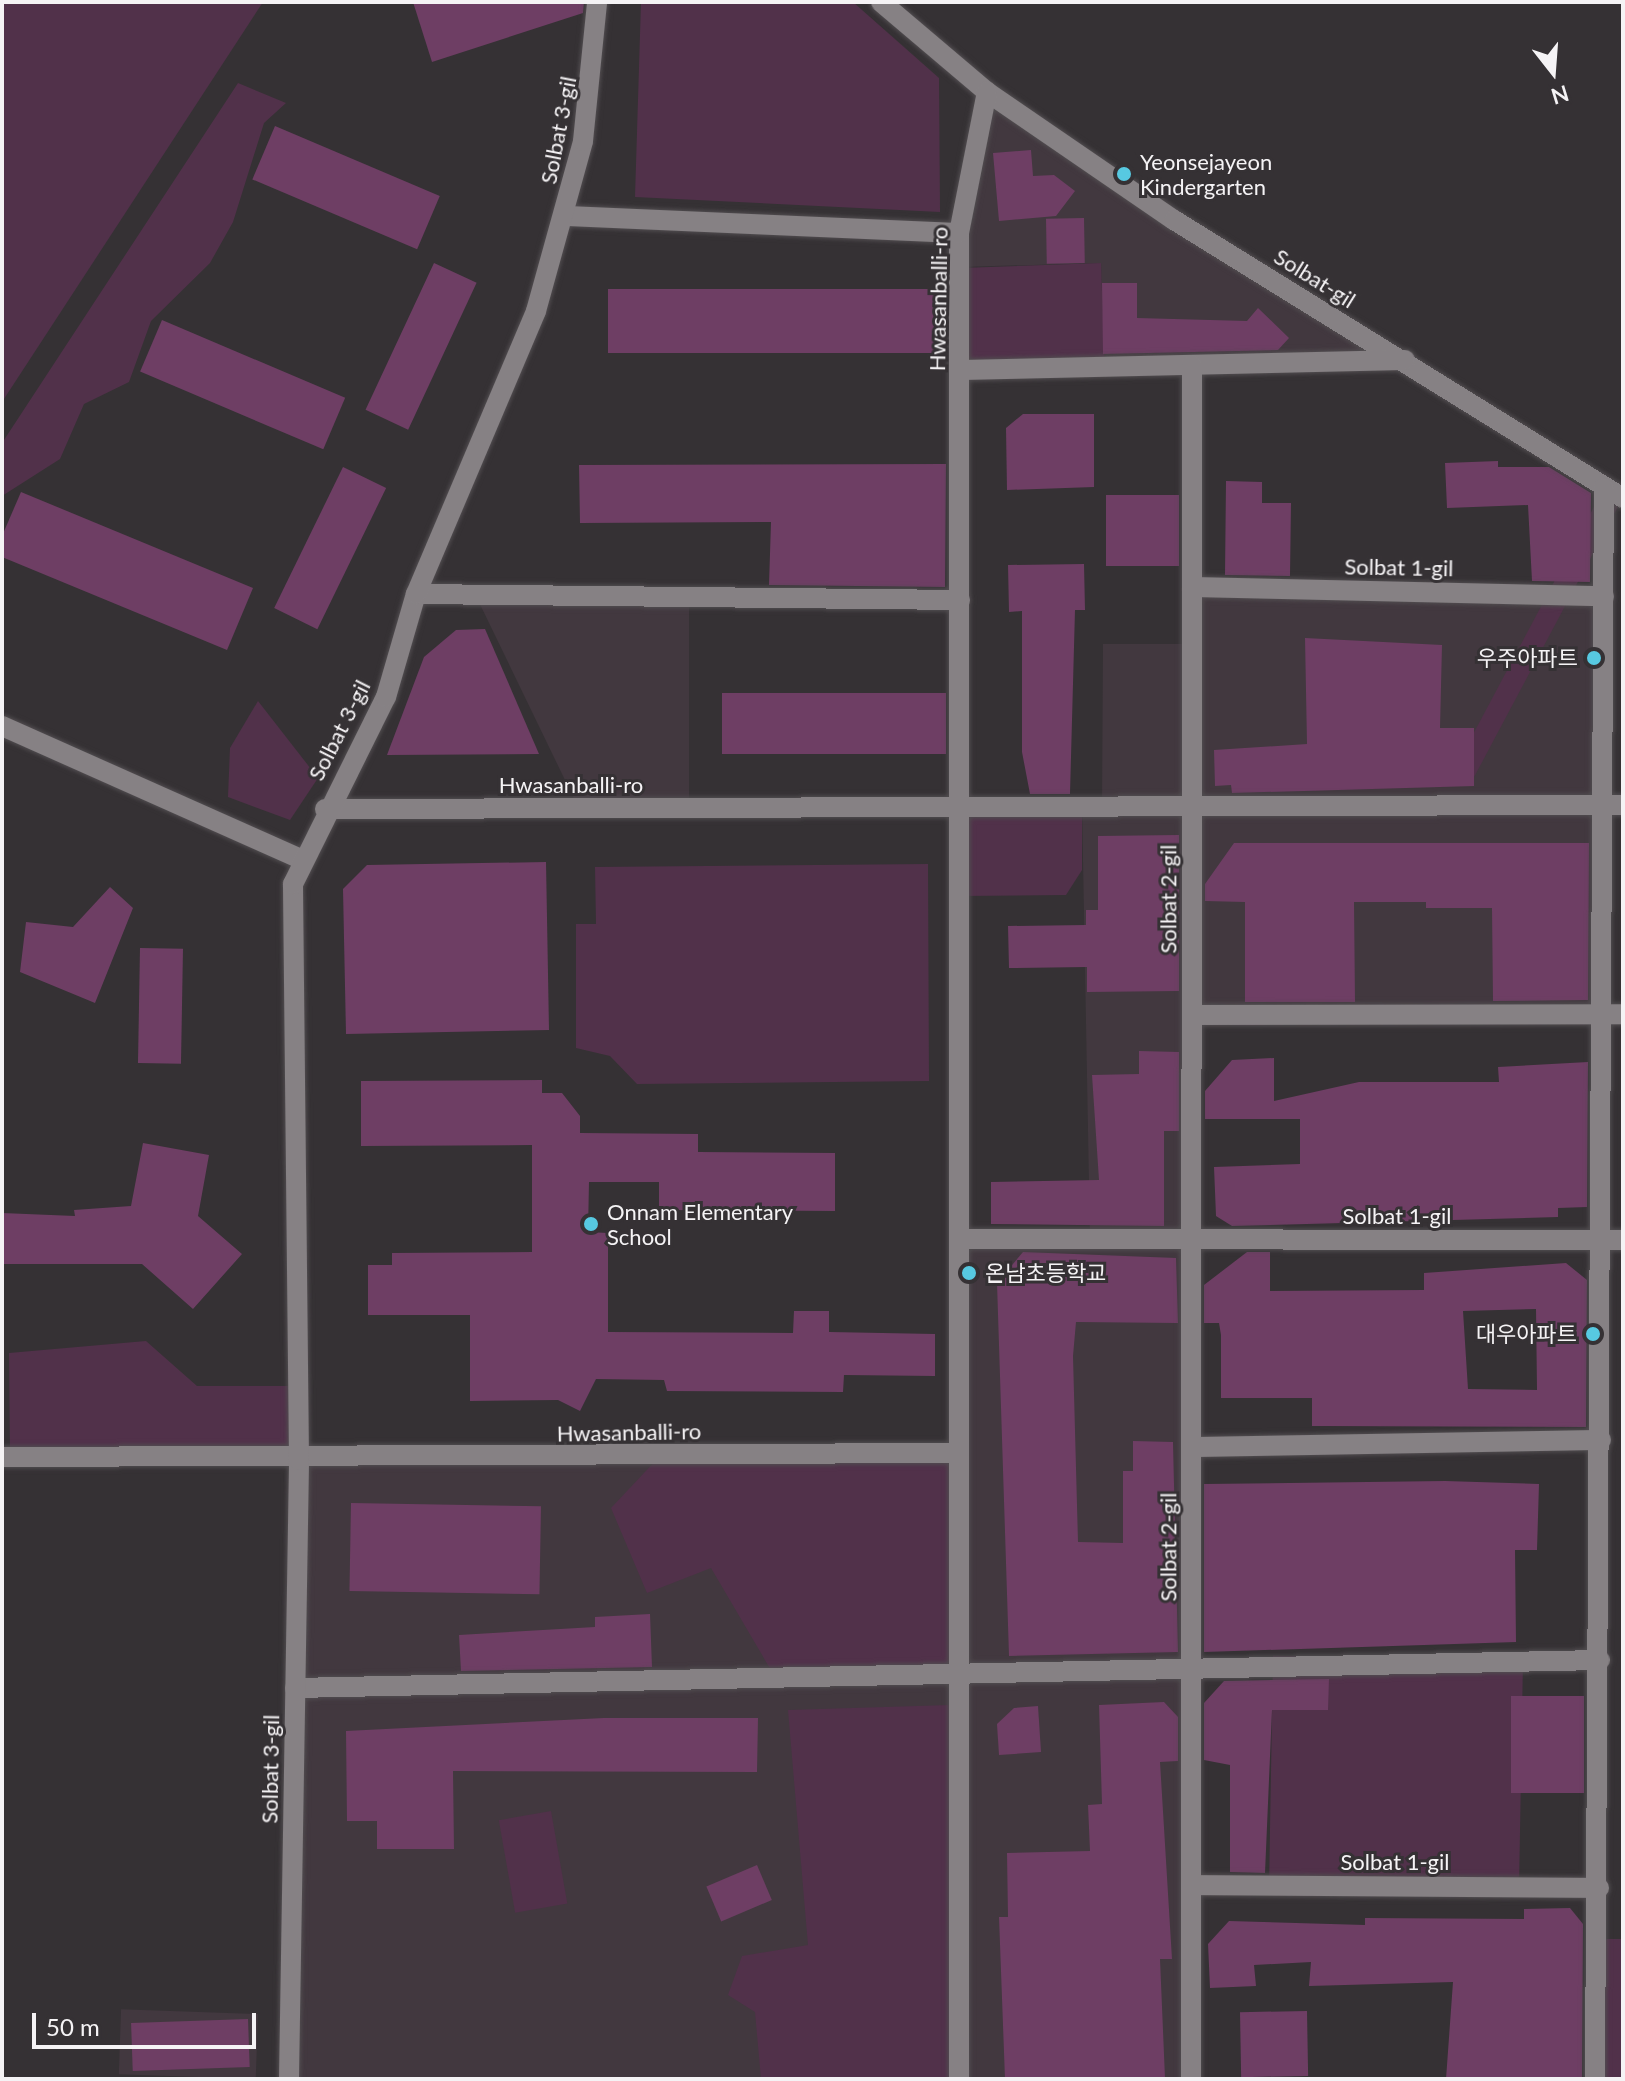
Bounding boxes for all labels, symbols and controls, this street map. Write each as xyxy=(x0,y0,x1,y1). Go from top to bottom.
north arrow xyxy=(1513,32,1593,112)
street label: Solbat 3-gil xyxy=(535,74,581,186)
text: N xyxy=(1548,80,1572,111)
place label: Yeonsejayeon Kindergarten xyxy=(1140,148,1272,200)
marker: Yeonsejayeon Kindergarten xyxy=(1115,165,1133,183)
street label: Hwasanballi-ro xyxy=(924,227,952,371)
street label: Solbat-gil xyxy=(1270,243,1360,313)
street label: Solbat 1-gil xyxy=(1344,553,1454,581)
place label: 우주아파트 xyxy=(1477,645,1578,671)
marker: 우주아파트 xyxy=(1585,649,1603,667)
street label: Solbat 3-gil xyxy=(302,675,376,785)
street label: Hwasanballi-ro xyxy=(499,772,643,798)
street label: Solbat 2-gil xyxy=(1155,844,1181,954)
place label: Onnam Elementary School xyxy=(607,1198,793,1250)
street label: Solbat 1-gil xyxy=(1342,1203,1452,1229)
marker: Onnam Elementary School xyxy=(582,1215,600,1233)
place label: 온남초등학교 xyxy=(985,1260,1106,1286)
marker: 온남초등학교 xyxy=(960,1264,978,1282)
place label: 대우아파트 xyxy=(1476,1321,1577,1347)
marker: 대우아파트 xyxy=(1584,1325,1602,1343)
street label: Hwasanballi-ro xyxy=(557,1418,701,1446)
street label: Solbat 2-gil xyxy=(1155,1492,1181,1602)
street label: Solbat 3-gil xyxy=(256,1714,284,1824)
street label: Solbat 1-gil xyxy=(1340,1849,1450,1875)
scale bar xyxy=(36,1997,260,2047)
text: 50 m xyxy=(46,2012,100,2041)

